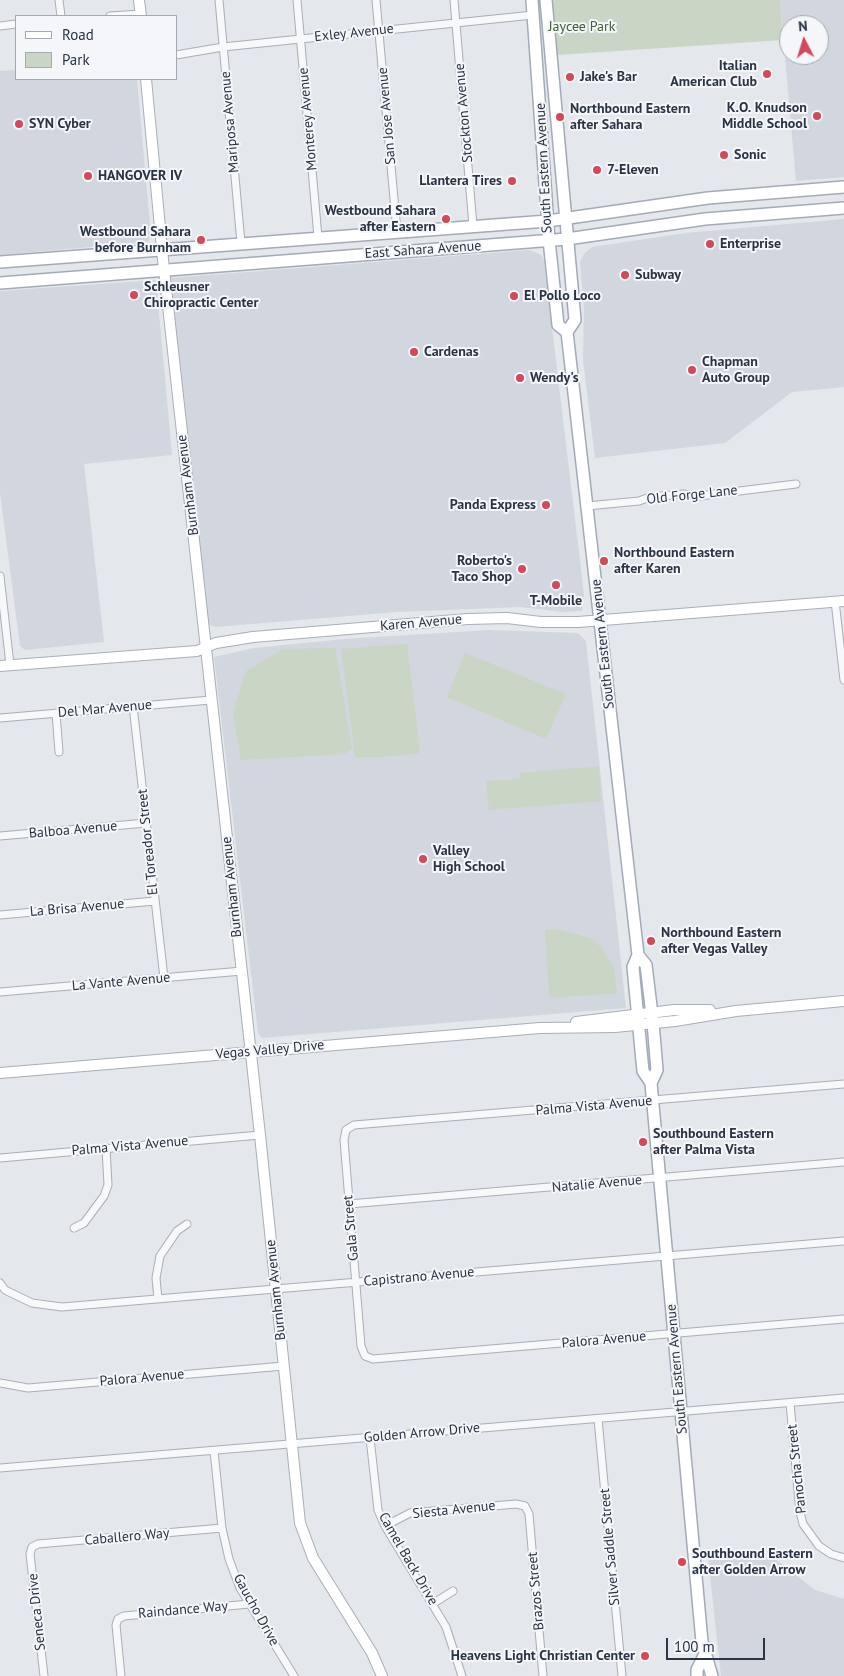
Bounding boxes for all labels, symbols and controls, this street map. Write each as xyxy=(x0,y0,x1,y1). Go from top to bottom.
legend xyxy=(15,15,178,80)
north arrow xyxy=(779,15,829,65)
text: N xyxy=(797,17,808,35)
park label: Jaycee Park xyxy=(549,19,615,35)
street label: Exley Avenue xyxy=(314,20,394,46)
text: Road xyxy=(62,25,94,44)
text: Park xyxy=(62,50,90,69)
place label: Italian American Club xyxy=(670,58,757,90)
street label: Stockton Avenue xyxy=(451,63,477,163)
street label: Monterey Avenue xyxy=(295,67,321,171)
street label: San Jose Avenue xyxy=(374,67,400,165)
marker: Italian American Club xyxy=(761,68,773,80)
place label: Jake's Bar xyxy=(580,69,637,85)
street label: Mariposa Avenue xyxy=(217,71,243,173)
marker: Jake's Bar xyxy=(564,71,576,83)
place label: K.O. Knudson Middle School xyxy=(722,100,807,132)
place label: Northbound Eastern after Sahara xyxy=(570,101,690,134)
street label: South Eastern Avenue xyxy=(532,102,556,234)
marker: K.O. Knudson Middle School xyxy=(811,110,823,122)
marker: Northbound Eastern after Sahara xyxy=(554,111,566,123)
place label: SYN Cyber xyxy=(29,116,91,132)
marker: SYN Cyber xyxy=(13,118,25,130)
place label: Sonic xyxy=(734,147,766,163)
marker: Sonic xyxy=(718,149,730,161)
place label: 7-Eleven xyxy=(607,162,659,178)
marker: 7-Eleven xyxy=(591,164,603,176)
place label: HANGOVER IV xyxy=(98,168,182,184)
marker: HANGOVER IV xyxy=(82,170,94,182)
place label: Llantera Tires xyxy=(419,173,502,189)
marker: Llantera Tires xyxy=(506,175,518,187)
place label: Westbound Sahara after Eastern xyxy=(325,203,436,236)
marker: Westbound Sahara after Eastern xyxy=(440,213,452,225)
place label: Westbound Sahara before Burnham xyxy=(80,224,191,256)
marker: Westbound Sahara before Burnham xyxy=(195,234,207,246)
place label: Enterprise xyxy=(720,236,781,252)
street label: East Sahara Avenue xyxy=(364,238,482,262)
marker: Enterprise xyxy=(704,238,716,250)
place label: Subway xyxy=(635,267,681,283)
marker: Subway xyxy=(619,269,631,281)
place label: Schleusner Chiropractic Center xyxy=(144,279,258,312)
place label: El Pollo Loco xyxy=(524,288,601,304)
marker: Schleusner Chiropractic Center xyxy=(128,289,140,301)
marker: El Pollo Loco xyxy=(508,290,520,302)
place label: Cardenas xyxy=(424,344,479,360)
marker: Cardenas xyxy=(408,346,420,358)
place label: Chapman Auto Group xyxy=(702,354,770,387)
marker: Chapman Auto Group xyxy=(686,364,698,376)
place label: Wendy's xyxy=(530,370,579,386)
marker: Wendy's xyxy=(514,372,526,384)
street label: Burnham Avenue xyxy=(173,434,203,536)
street label: Old Forge Lane xyxy=(646,482,738,508)
place label: Panda Express xyxy=(450,497,536,513)
marker: Panda Express xyxy=(540,499,552,511)
place label: Northbound Eastern after Karen xyxy=(614,545,734,578)
place label: Roberto's Taco Shop xyxy=(452,553,512,586)
marker: Northbound Eastern after Karen xyxy=(598,555,610,567)
marker: Roberto's Taco Shop xyxy=(516,563,528,575)
street label: South Eastern Avenue xyxy=(588,578,618,710)
marker: T-Mobile xyxy=(550,579,562,591)
place label: T-Mobile xyxy=(530,593,582,609)
street label: Karen Avenue xyxy=(379,611,463,635)
street label: Del Mar Avenue xyxy=(57,697,153,721)
street label: El Toreador Street xyxy=(134,788,162,896)
street label: Balboa Avenue xyxy=(28,818,118,842)
street label: Burnham Avenue xyxy=(218,836,246,938)
place label: Valley High School xyxy=(433,843,505,876)
marker: Valley High School xyxy=(417,853,429,865)
street label: La Brisa Avenue xyxy=(29,896,125,920)
place label: Northbound Eastern after Vegas Valley xyxy=(661,925,781,958)
marker: Northbound Eastern after Vegas Valley xyxy=(645,935,657,947)
street label: La Vante Avenue xyxy=(71,969,171,995)
street label: Vegas Valley Drive xyxy=(215,1037,325,1063)
street label: Palma Vista Avenue xyxy=(535,1093,653,1119)
place label: Southbound Eastern after Palma Vista xyxy=(653,1126,774,1158)
street label: Palma Vista Avenue xyxy=(71,1133,189,1159)
marker: Southbound Eastern after Palma Vista xyxy=(637,1136,649,1148)
street label: Natalie Avenue xyxy=(551,1172,643,1196)
street label: Gala Street xyxy=(340,1194,362,1262)
street label: Burnham Avenue xyxy=(262,1239,290,1341)
street label: Capistrano Avenue xyxy=(363,1264,475,1290)
street label: South Eastern Avenue xyxy=(663,1303,691,1435)
street label: Palora Avenue xyxy=(561,1328,647,1352)
street label: Palora Avenue xyxy=(99,1366,185,1390)
street label: Golden Arrow Drive xyxy=(363,1420,481,1446)
street label: Panocha Street xyxy=(784,1423,810,1515)
street label: Silver Saddle Street xyxy=(597,1488,623,1606)
street label: Siesta Avenue xyxy=(412,1497,496,1523)
street label: Camel Back Drive xyxy=(375,1510,441,1608)
street label: Caballero Way xyxy=(84,1525,170,1549)
place label: Southbound Eastern after Golden Arrow xyxy=(692,1546,813,1578)
street label: Brazos Street xyxy=(524,1551,548,1631)
marker: Southbound Eastern after Golden Arrow xyxy=(676,1556,688,1568)
street label: Gaucho Drive xyxy=(229,1571,283,1649)
street label: Seneca Drive xyxy=(25,1573,49,1651)
street label: Raindance Way xyxy=(137,1598,229,1622)
scale bar xyxy=(669,1628,768,1660)
text: 100 m xyxy=(674,1637,715,1656)
place label: Heavens Light Christian Center xyxy=(451,1648,635,1664)
marker: Heavens Light Christian Center xyxy=(639,1650,651,1662)

